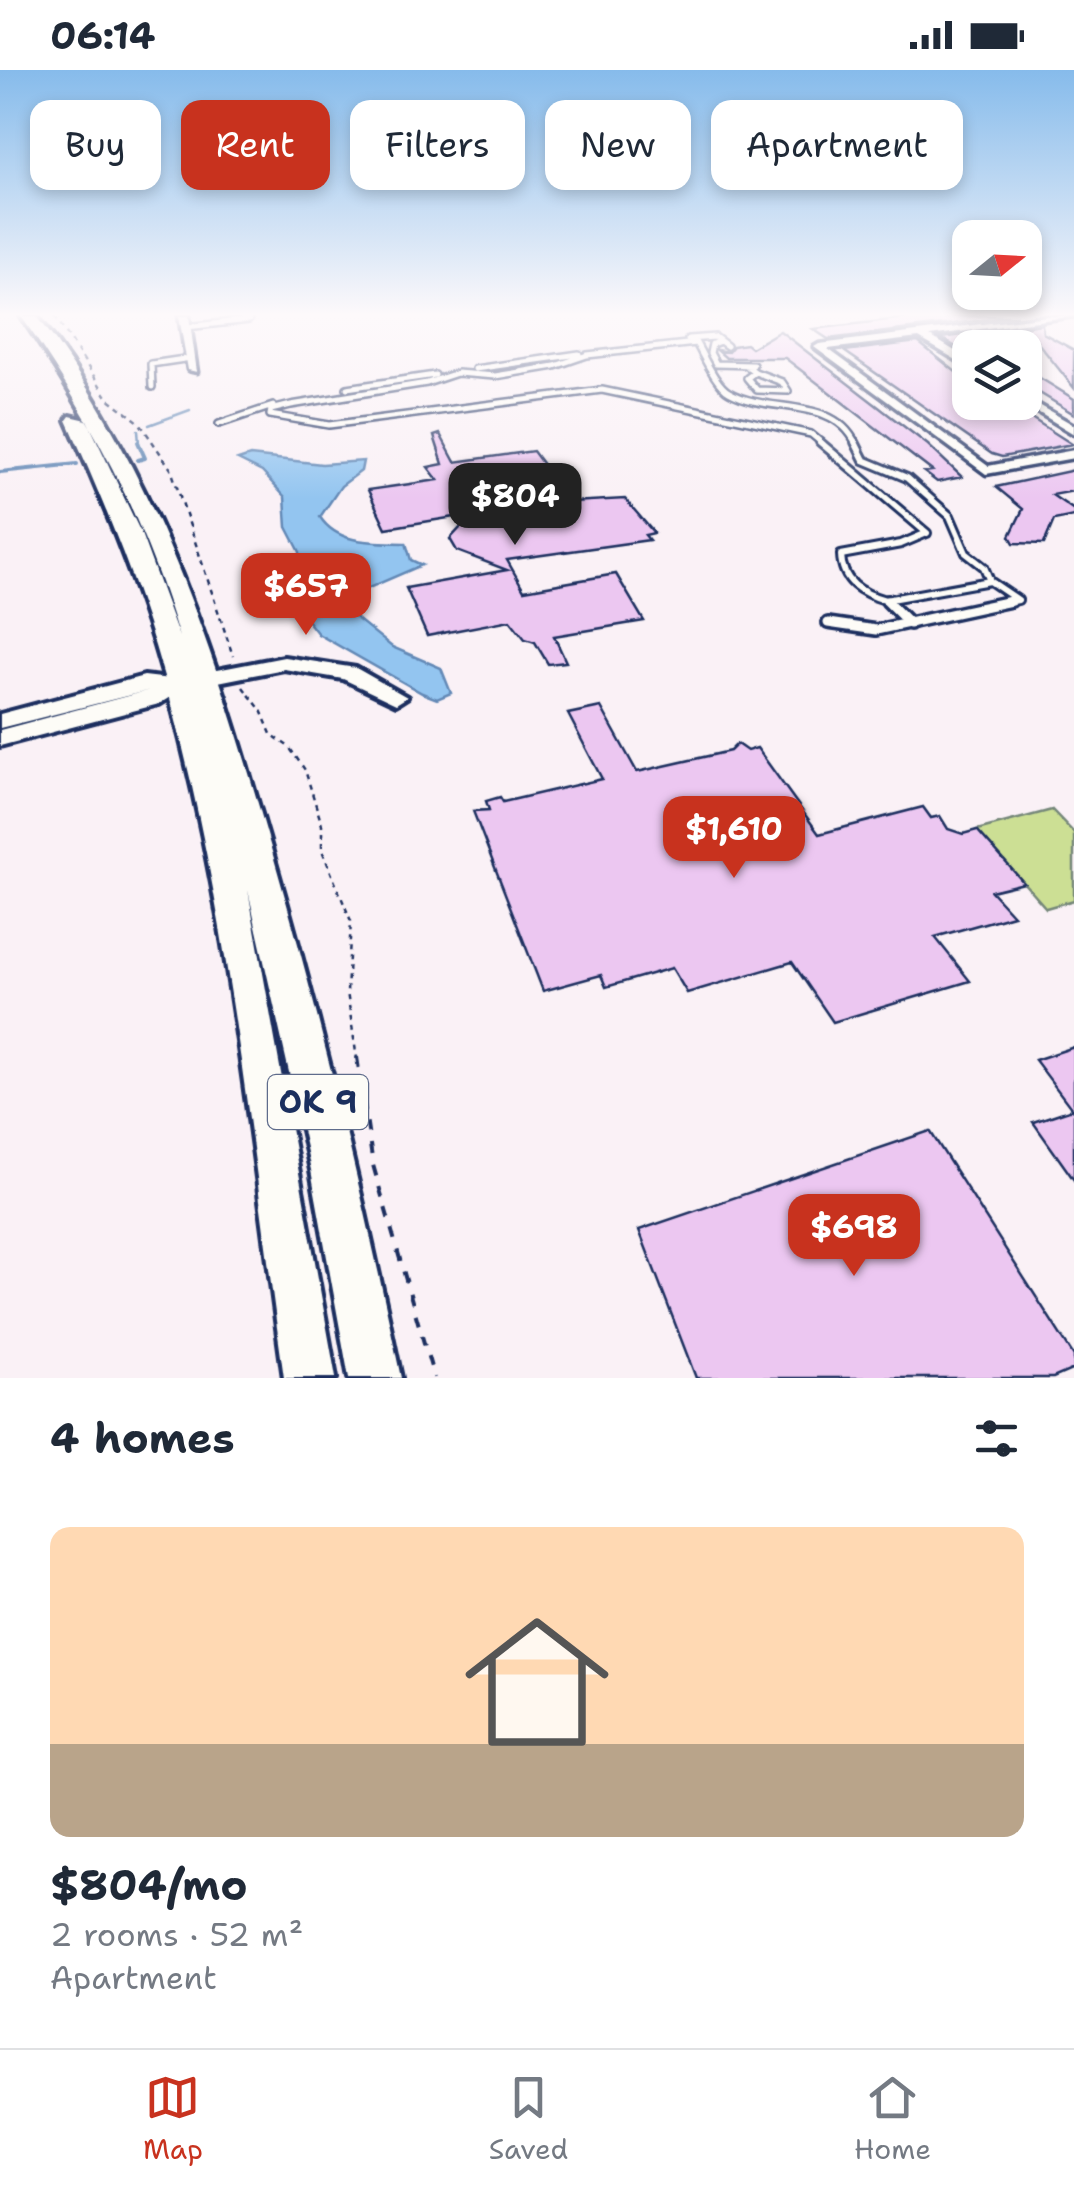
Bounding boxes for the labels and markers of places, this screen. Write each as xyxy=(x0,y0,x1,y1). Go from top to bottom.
pin: $804 xyxy=(456,463,574,548)
pin: $657 xyxy=(247,553,365,638)
pin: $1,610 xyxy=(653,796,815,881)
pin: $698 xyxy=(795,1194,913,1279)

